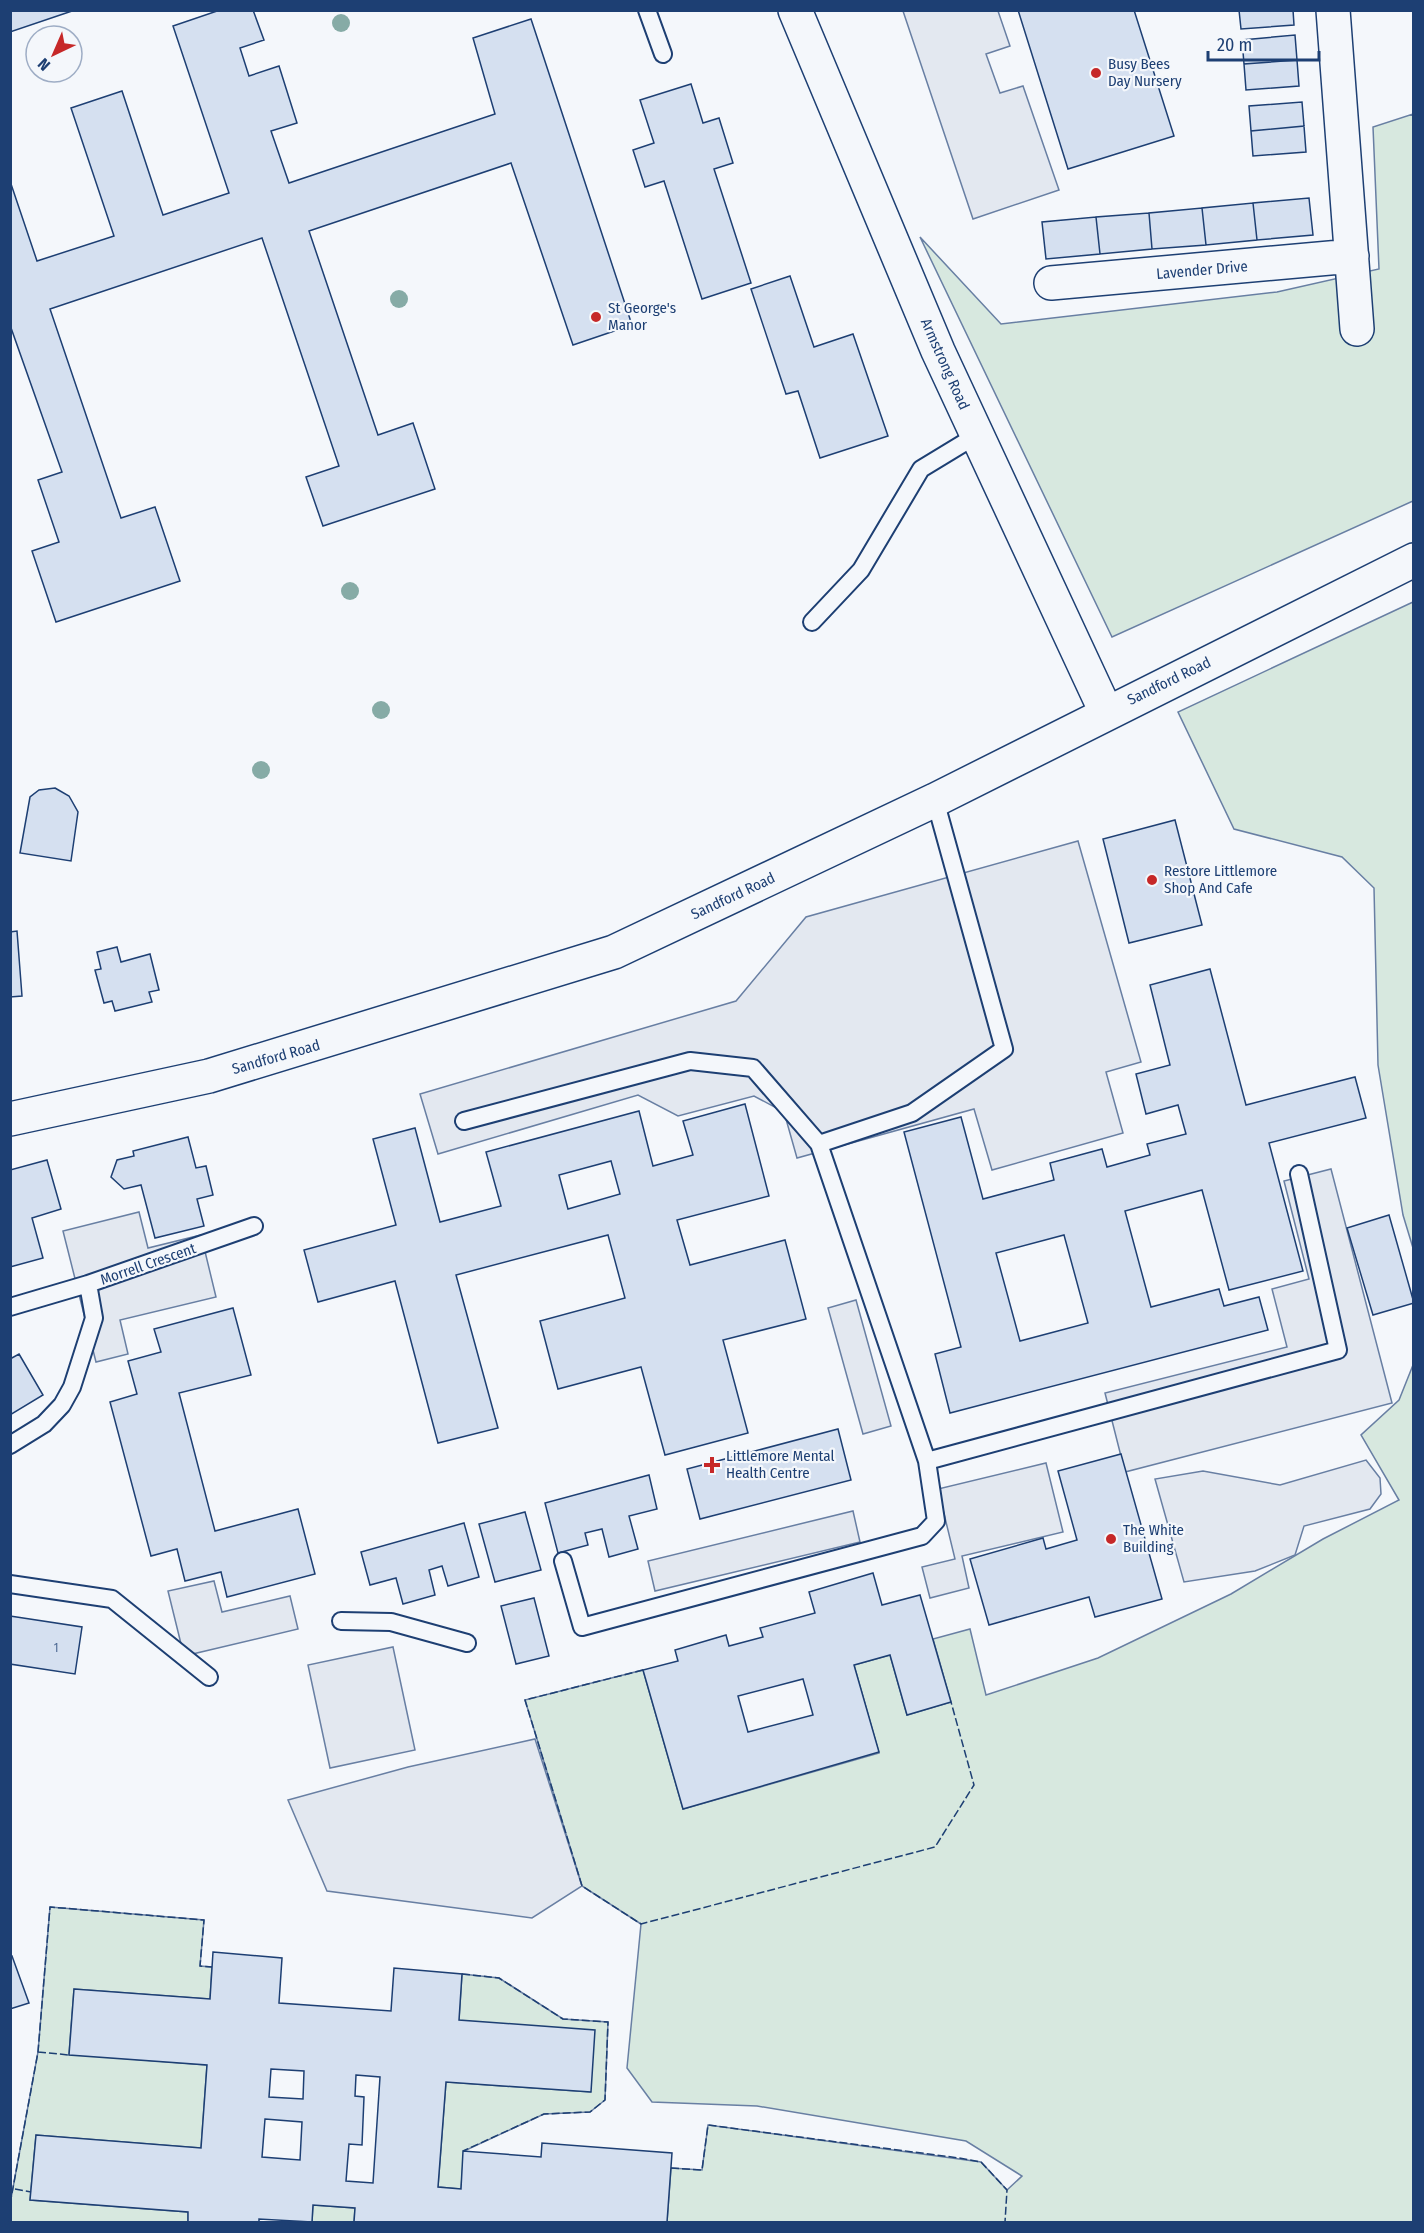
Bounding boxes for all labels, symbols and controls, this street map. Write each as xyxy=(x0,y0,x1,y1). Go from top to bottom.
north arrow xyxy=(24,24,84,84)
scale bar xyxy=(1208,24,1319,62)
text: 20 m xyxy=(1217,34,1252,56)
text: N xyxy=(34,54,54,75)
place label: Busy Bees Day Nursery xyxy=(1108,55,1182,90)
marker: Busy Bees Day Nursery xyxy=(1089,66,1103,80)
street label: Lavender Drive xyxy=(1156,257,1248,283)
place label: St George's Manor xyxy=(608,299,676,334)
marker: St George's Manor xyxy=(589,310,603,324)
street label: Armstrong Road xyxy=(917,315,973,413)
street label: Sandford Road xyxy=(1124,653,1214,709)
place label: Restore Littlemore Shop And Cafe xyxy=(1164,862,1277,897)
street label: Sandford Road xyxy=(688,869,778,923)
marker: Restore Littlemore Shop And Cafe xyxy=(1145,873,1159,887)
street label: Sandford Road xyxy=(230,1036,322,1078)
street label: Morrell Crescent xyxy=(98,1239,198,1289)
place label: Littlemore Mental Health Centre xyxy=(726,1447,835,1482)
marker: Littlemore Mental Health Centre xyxy=(703,1456,721,1474)
place label: The White Building xyxy=(1123,1521,1184,1556)
marker: The White Building xyxy=(1104,1532,1118,1546)
house number: 1 xyxy=(54,1641,58,1655)

